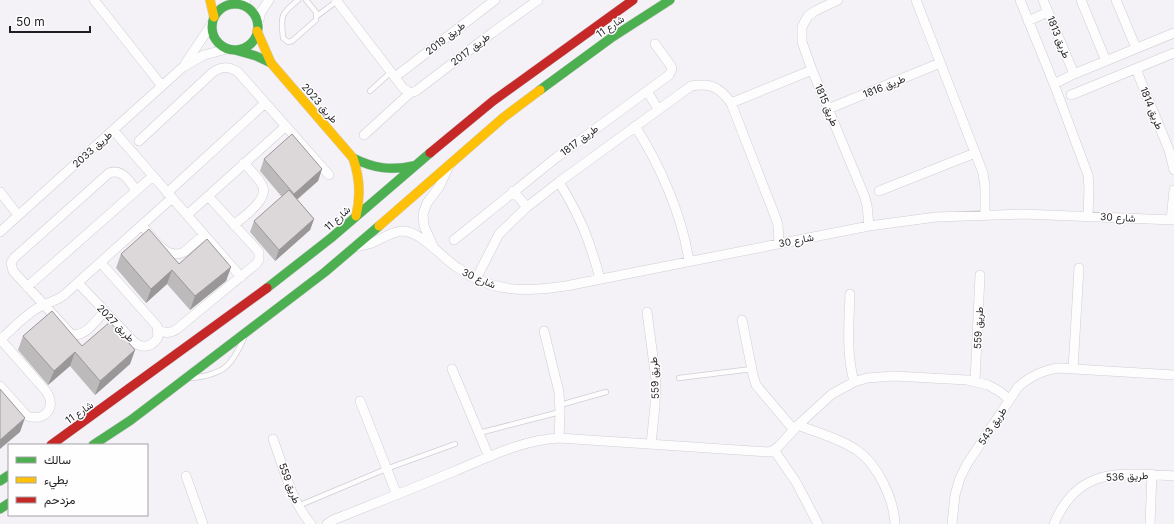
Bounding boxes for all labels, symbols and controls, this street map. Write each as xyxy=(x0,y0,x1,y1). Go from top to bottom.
scale bar xyxy=(10,8,90,34)
street label: شارع 11 xyxy=(594,12,627,40)
text: 50 m xyxy=(16,14,45,29)
street label: طريق 1813 xyxy=(1044,14,1073,61)
street label: طريق 2019 xyxy=(423,19,468,58)
street label: طريق 2017 xyxy=(448,30,493,69)
street label: طريق 1816 xyxy=(861,72,908,101)
street label: طريق 2023 xyxy=(299,81,341,126)
street label: طريق 1815 xyxy=(812,82,841,129)
street label: طريق 1814 xyxy=(1137,85,1166,132)
street label: طريق 1817 xyxy=(558,122,601,159)
street label: طريق 2033 xyxy=(70,128,115,171)
street label: شارع 11 xyxy=(321,203,353,234)
street label: شارع 30 xyxy=(1100,210,1136,225)
street label: شارع 30 xyxy=(777,231,815,250)
street label: شارع 30 xyxy=(460,266,498,291)
street label: طريق 2027 xyxy=(94,302,138,345)
street label: طريق 559 xyxy=(971,306,986,350)
street label: طريق 559 xyxy=(647,356,662,399)
street label: شارع 11 xyxy=(63,398,96,427)
street label: طريق 543 xyxy=(975,404,1010,448)
legend xyxy=(8,444,148,516)
text: سالك xyxy=(44,452,71,467)
street label: طريق 559 xyxy=(276,461,303,506)
street label: طريق 536 xyxy=(1105,469,1149,484)
text: بطيء xyxy=(44,472,68,490)
text: مزدحم xyxy=(44,492,75,508)

